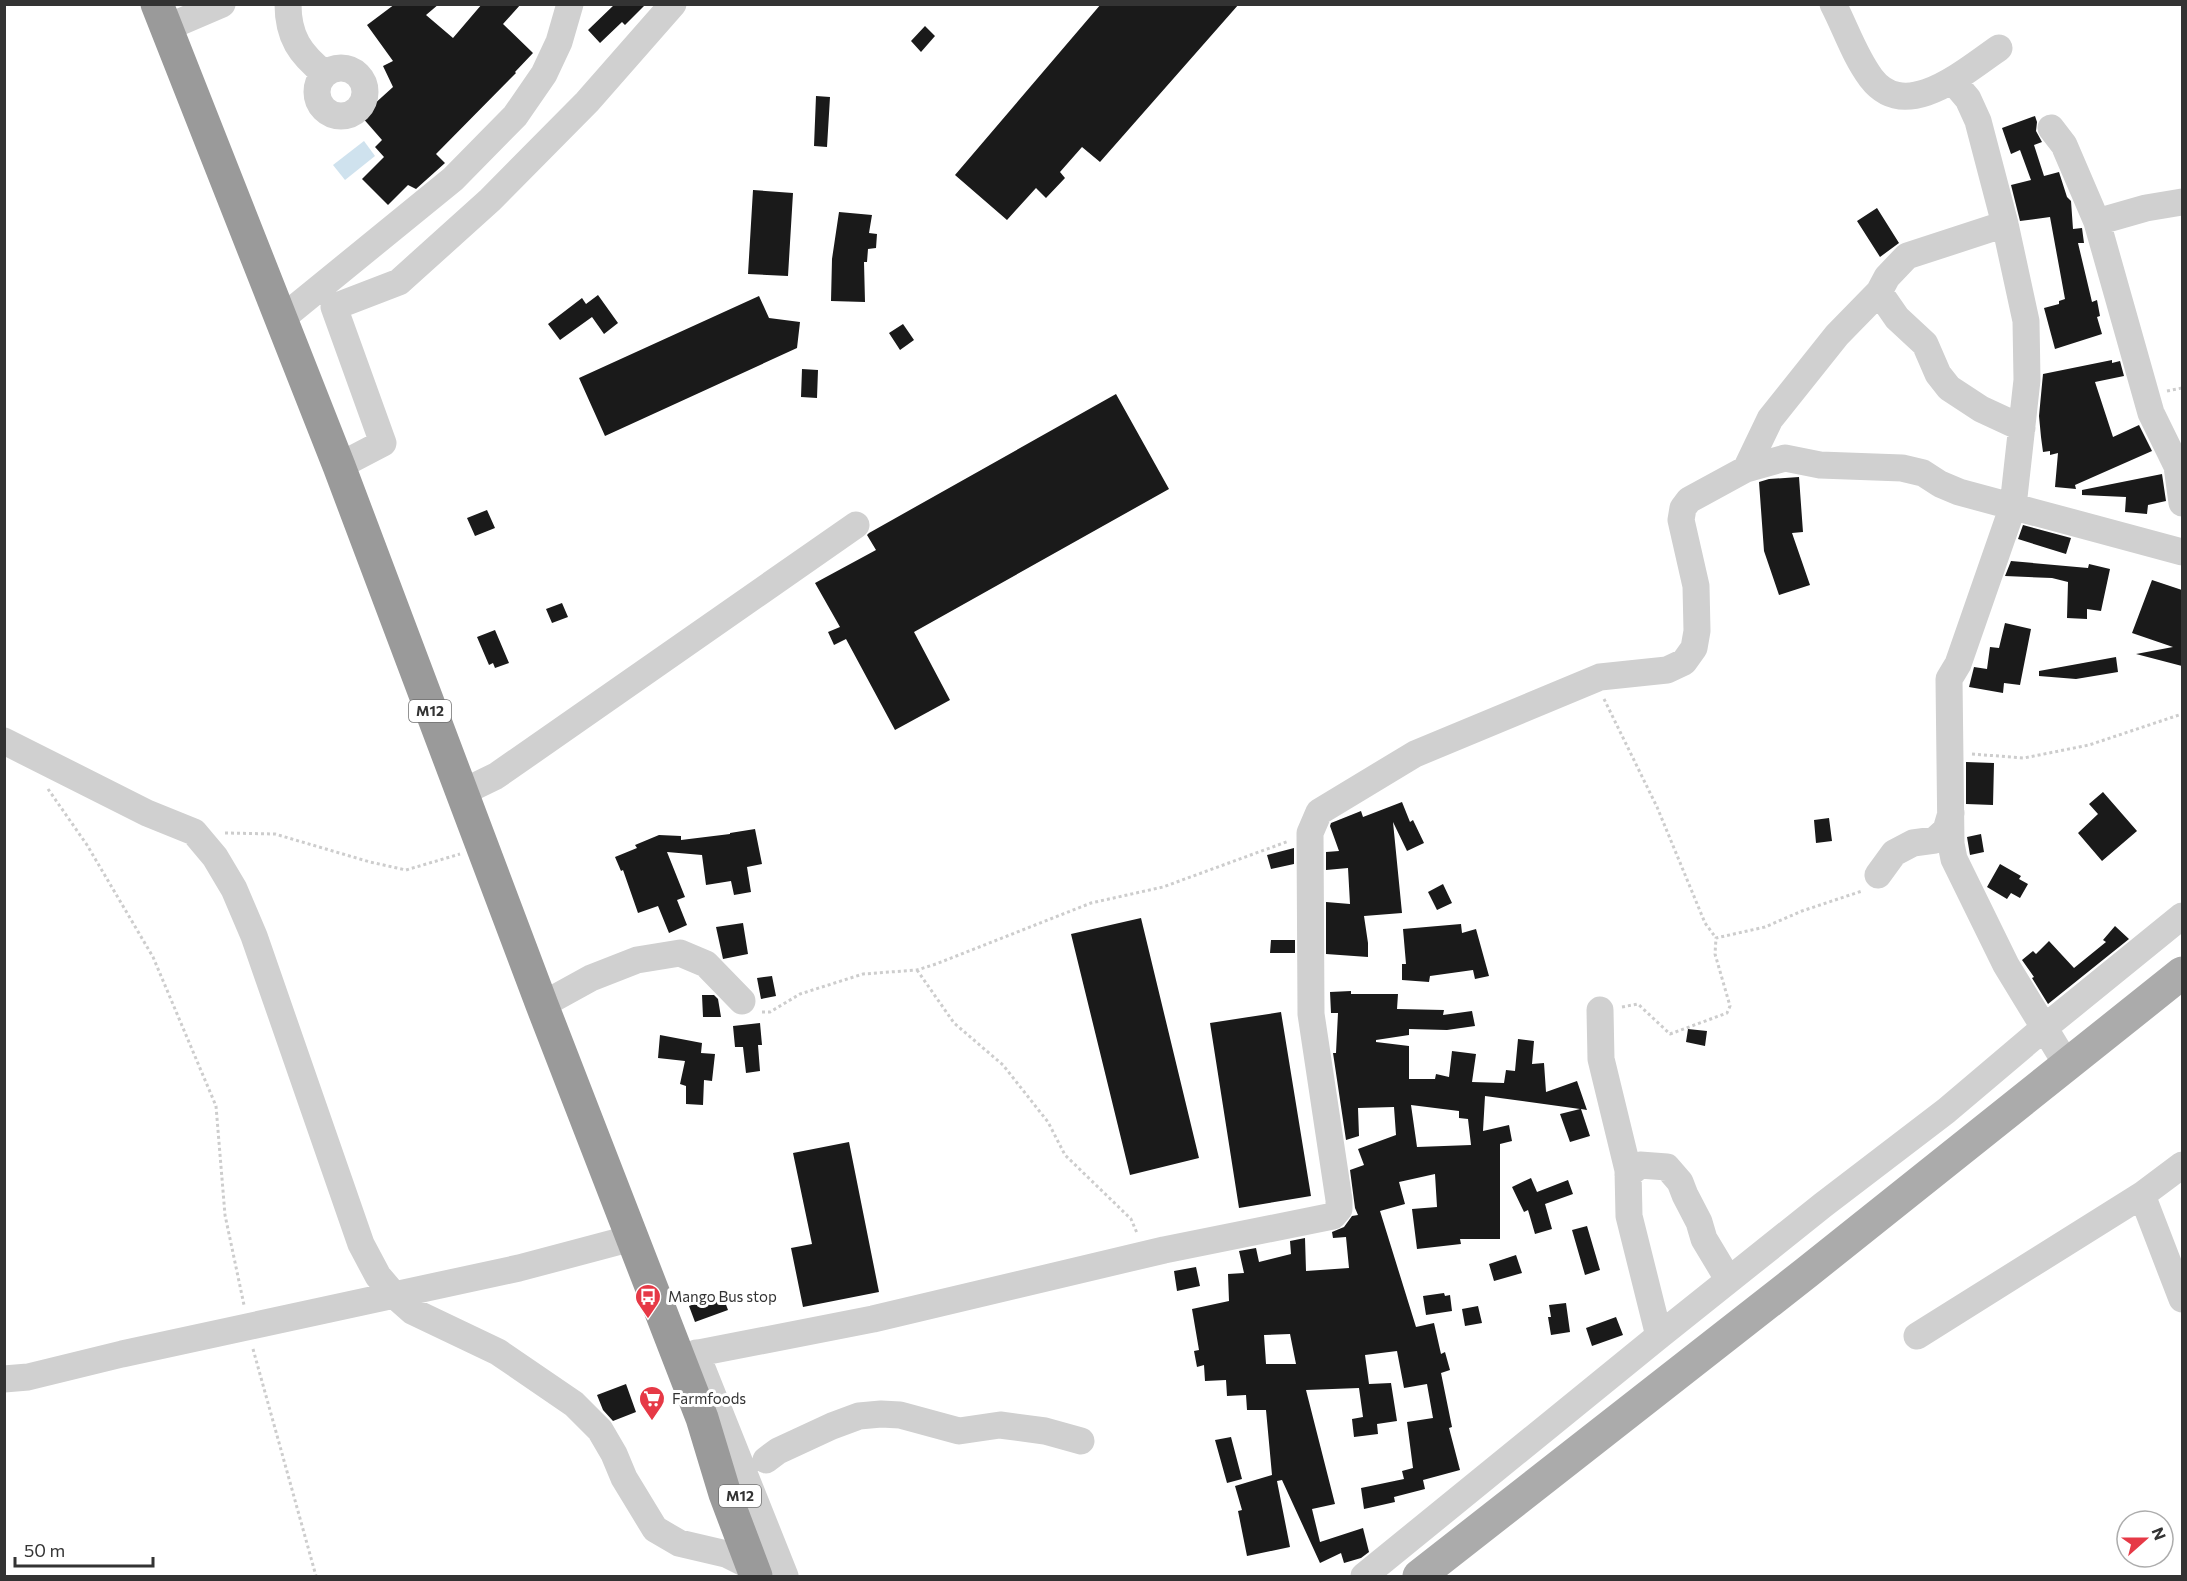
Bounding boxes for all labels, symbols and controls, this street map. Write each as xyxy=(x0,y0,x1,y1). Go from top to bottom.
road number: M12 xyxy=(409,700,451,722)
bus stop icon: Mango Bus stop xyxy=(633,1282,663,1320)
place label: Mango Bus stop xyxy=(668,1287,777,1305)
supermarket icon: Farmfoods xyxy=(637,1384,667,1422)
place label: Farmfoods xyxy=(672,1389,746,1407)
road number: M12 xyxy=(719,1485,761,1507)
north arrow xyxy=(2115,1509,2175,1569)
text: N xyxy=(2148,1524,2170,1542)
scale bar xyxy=(15,1530,153,1568)
text: 50 m xyxy=(24,1539,65,1561)

